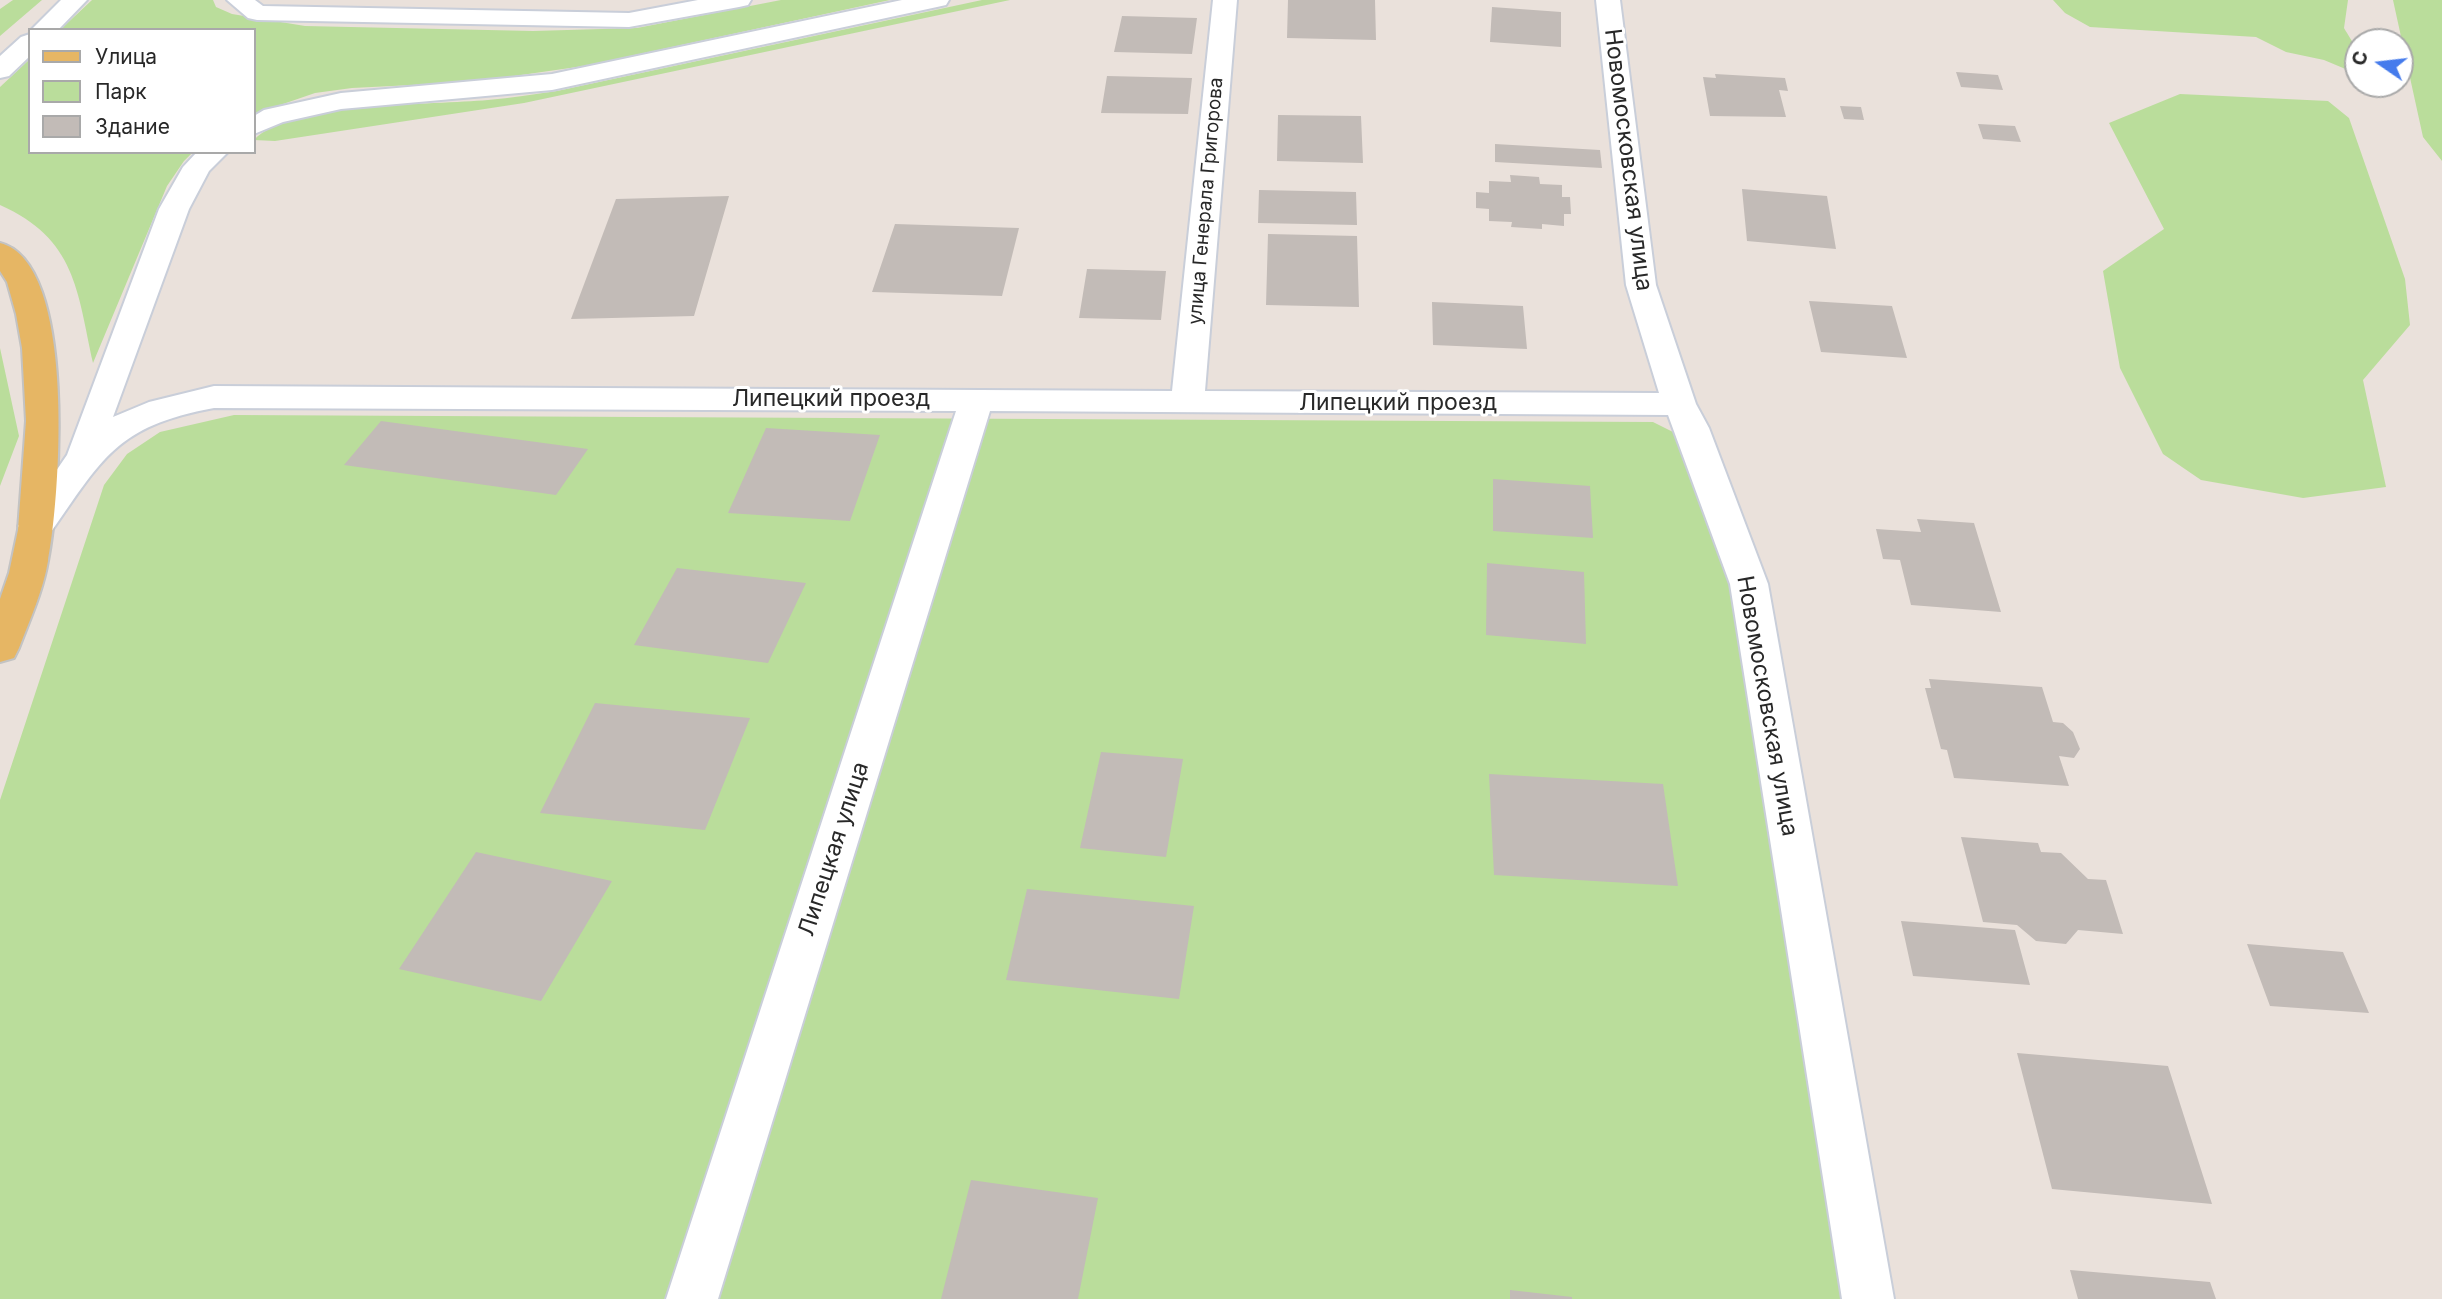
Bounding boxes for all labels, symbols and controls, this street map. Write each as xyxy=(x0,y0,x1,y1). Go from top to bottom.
street label: Новомосковская улица xyxy=(1598,27,1658,293)
legend xyxy=(28,28,256,154)
north arrow xyxy=(2344,28,2414,98)
text: Улица xyxy=(95,44,157,69)
text: С xyxy=(2347,49,2373,68)
street label: улица Генерала Григорова xyxy=(1184,76,1228,326)
text: Парк xyxy=(95,79,147,104)
text: Здание xyxy=(95,114,170,139)
street label: Липецкий проезд xyxy=(732,385,930,413)
street label: Липецкий проезд xyxy=(1299,389,1497,417)
street label: Новомосковская улица xyxy=(1730,574,1804,838)
street label: Липецкая улица xyxy=(793,758,875,940)

